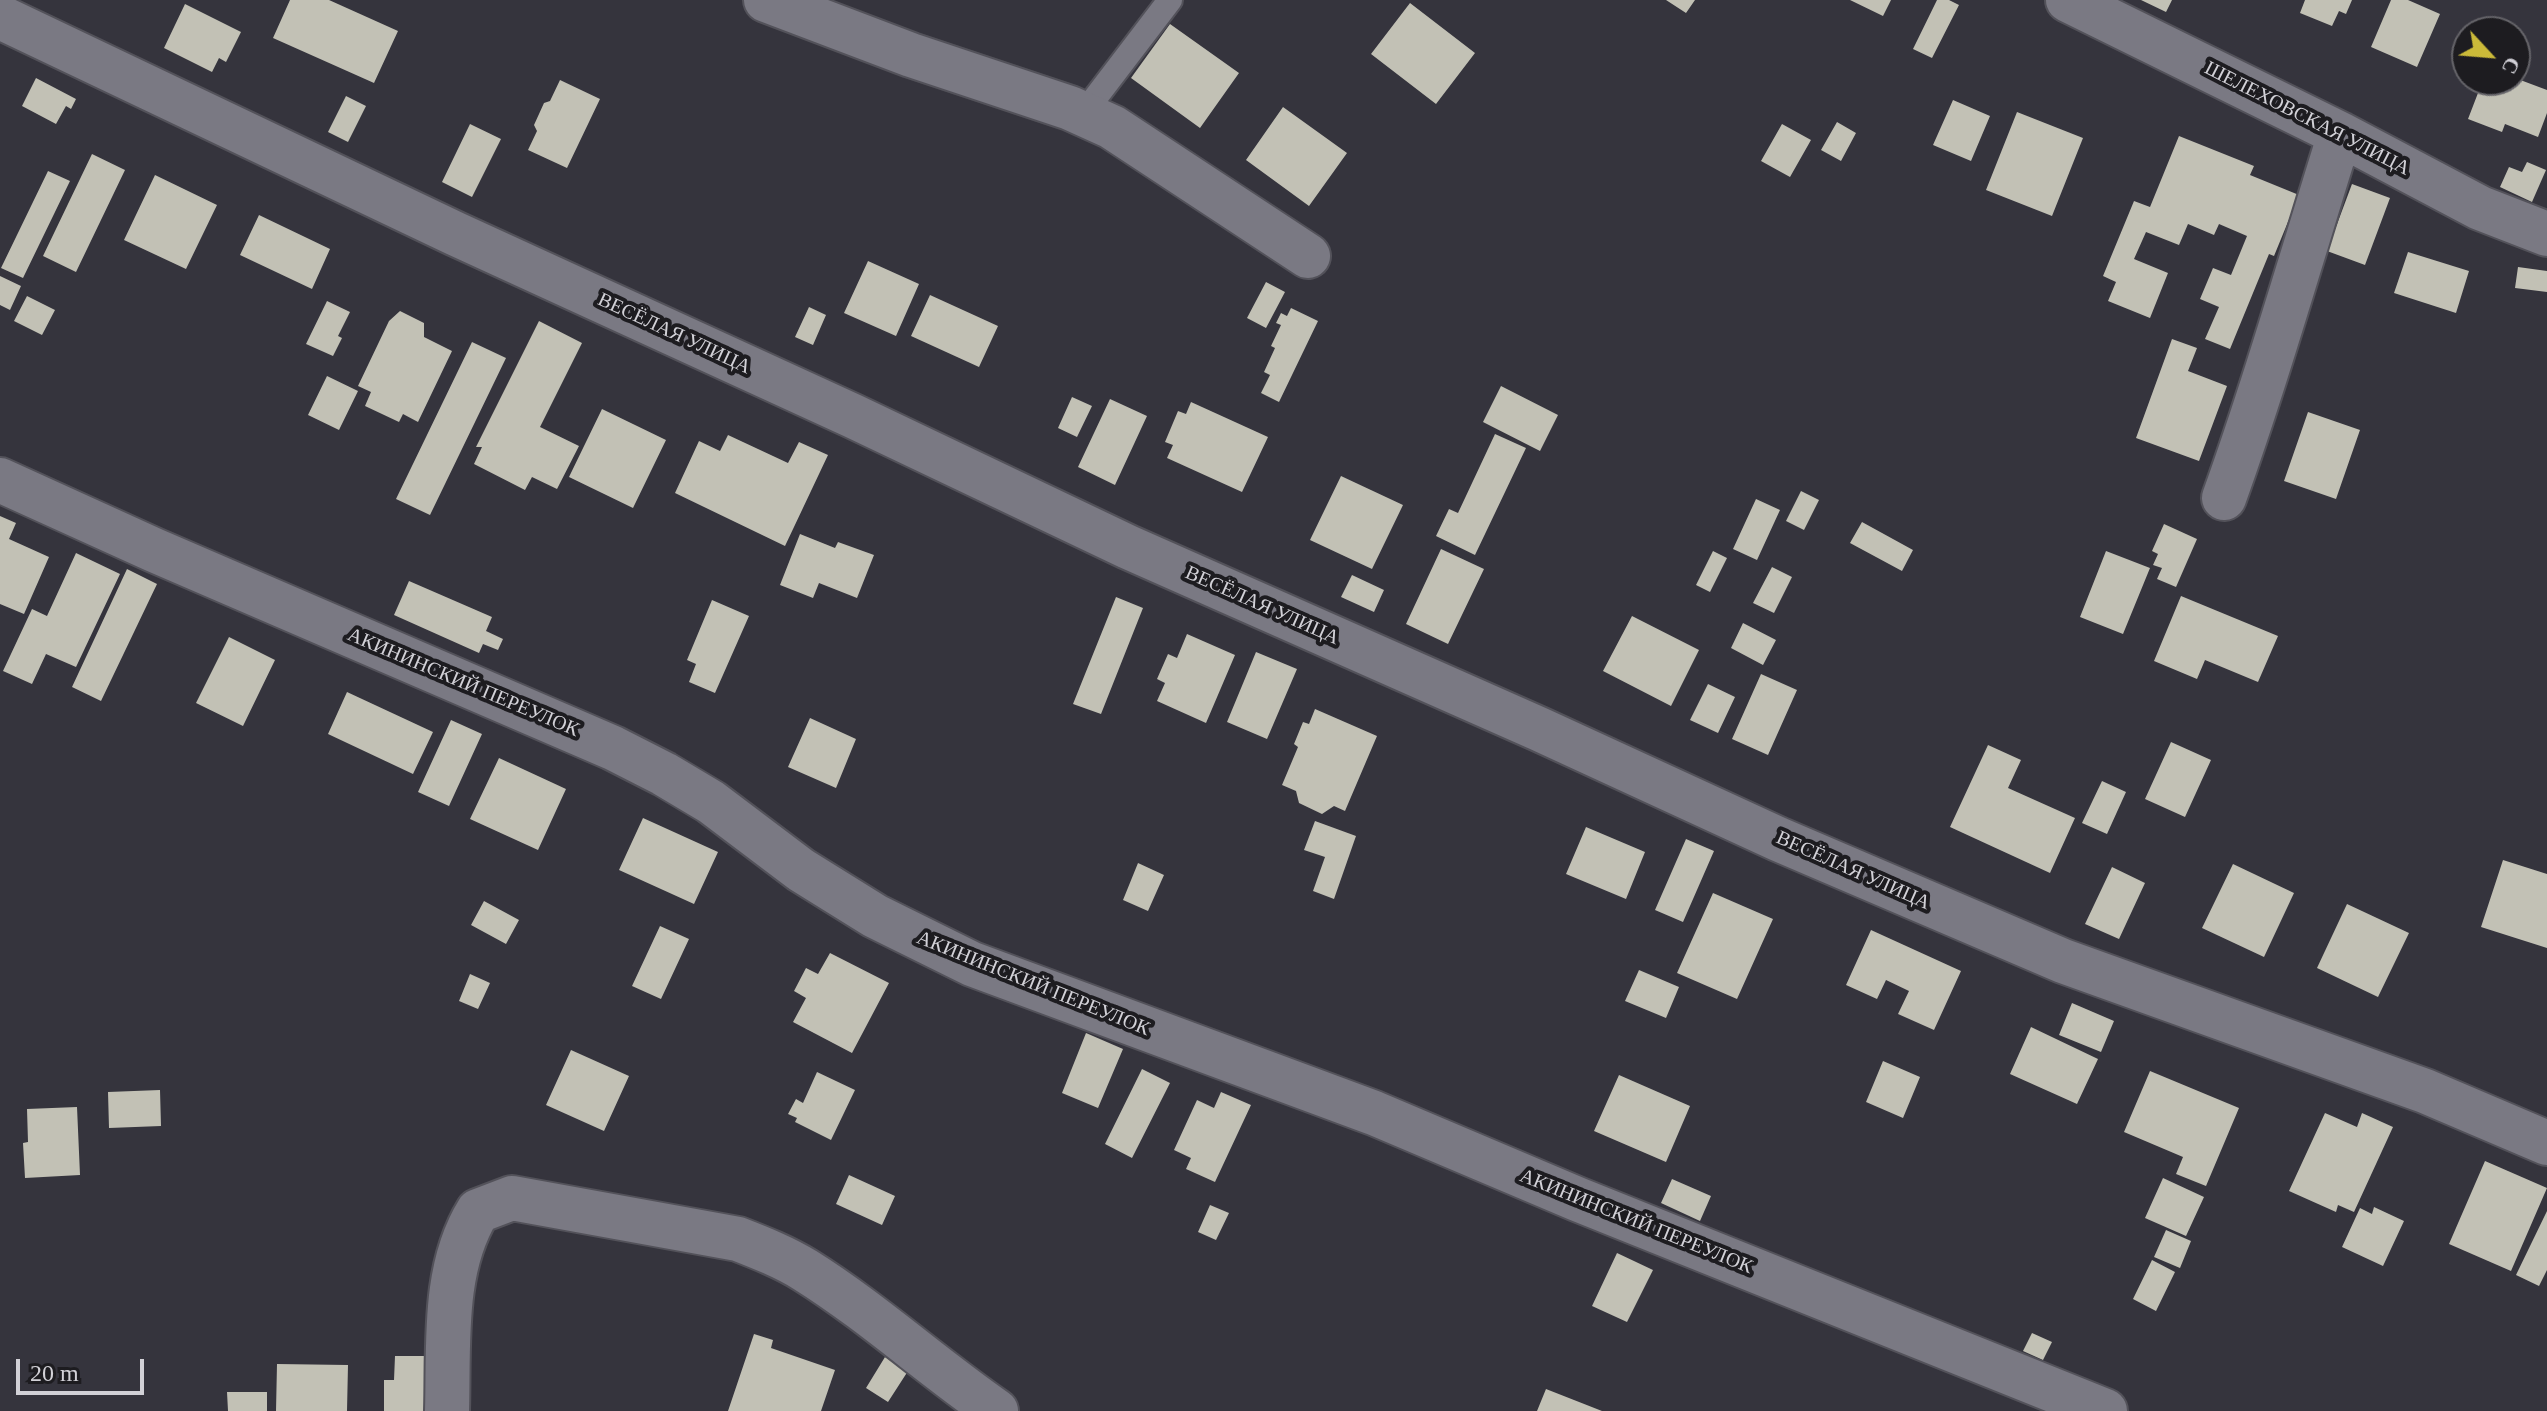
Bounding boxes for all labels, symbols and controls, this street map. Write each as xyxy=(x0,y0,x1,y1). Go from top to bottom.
north arrow xyxy=(2451,16,2531,96)
text: С xyxy=(2497,53,2526,78)
street label: ШЕЛЕХОВСКАЯ УЛИЦА xyxy=(2200,57,2414,181)
street label: ВЕСЁЛАЯ УЛИЦА xyxy=(594,288,754,380)
street label: ВЕСЁЛАЯ УЛИЦА xyxy=(1181,561,1343,651)
street label: АКИНИНСКИЙ ПЕРЕУЛОК xyxy=(344,623,582,743)
street label: ВЕСЁЛАЯ УЛИЦА xyxy=(1772,826,1934,916)
street label: АКИНИНСКИЙ ПЕРЕУЛОК xyxy=(913,926,1153,1042)
street label: АКИНИНСКИЙ ПЕРЕУЛОК xyxy=(1516,1164,1756,1280)
scale bar xyxy=(20,1343,148,1393)
text: 20 m xyxy=(30,1360,79,1386)

